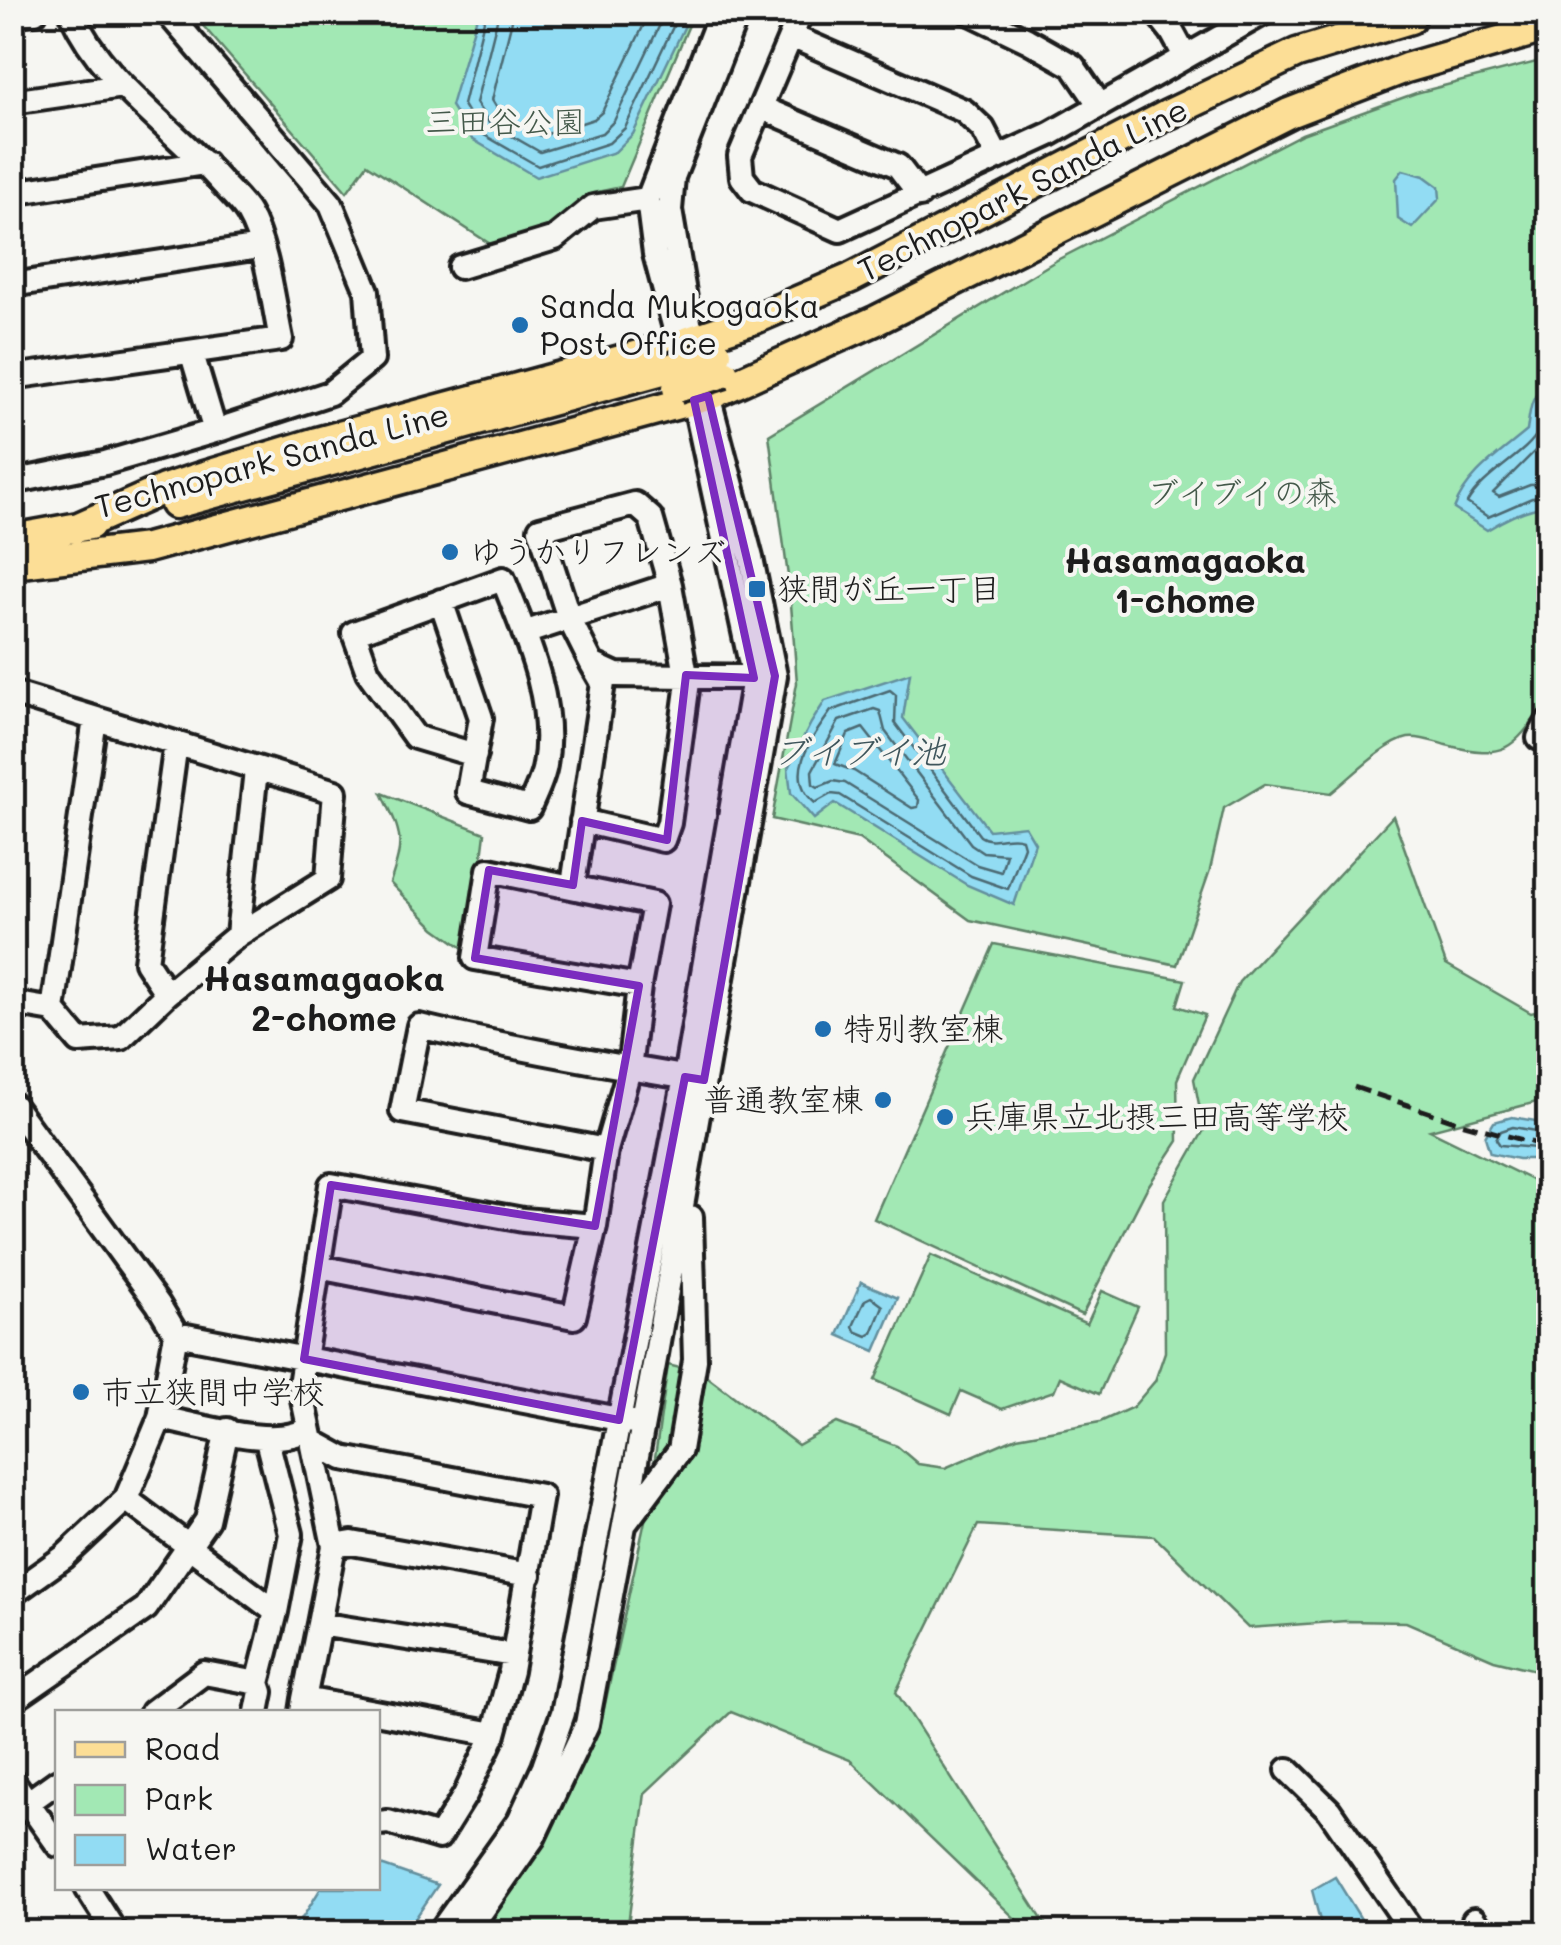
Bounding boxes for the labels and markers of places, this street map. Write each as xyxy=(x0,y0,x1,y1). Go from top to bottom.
place label: Sanda Mukogaoka Post Office xyxy=(540,284,820,363)
marker: Sanda Mukogaoka Post Office xyxy=(509,314,531,336)
place label: ゆうかりフレンズ xyxy=(470,529,726,571)
marker: ゆうかりフレンズ xyxy=(439,541,461,563)
place label: 狭間が丘一丁目 xyxy=(777,566,1001,608)
marker: 狭間が丘一丁目 xyxy=(746,578,768,600)
place label: 特別教室棟 xyxy=(843,1006,1003,1048)
marker: 特別教室棟 xyxy=(812,1018,834,1040)
place label: 普通教室棟 xyxy=(703,1077,863,1119)
marker: 普通教室棟 xyxy=(872,1089,894,1111)
place label: 兵庫県立北摂三田高等学校 xyxy=(965,1094,1349,1136)
marker: 兵庫県立北摂三田高等学校 xyxy=(934,1106,956,1128)
place label: 市立狭間中学校 xyxy=(101,1369,325,1411)
marker: 市立狭間中学校 xyxy=(70,1381,92,1403)

